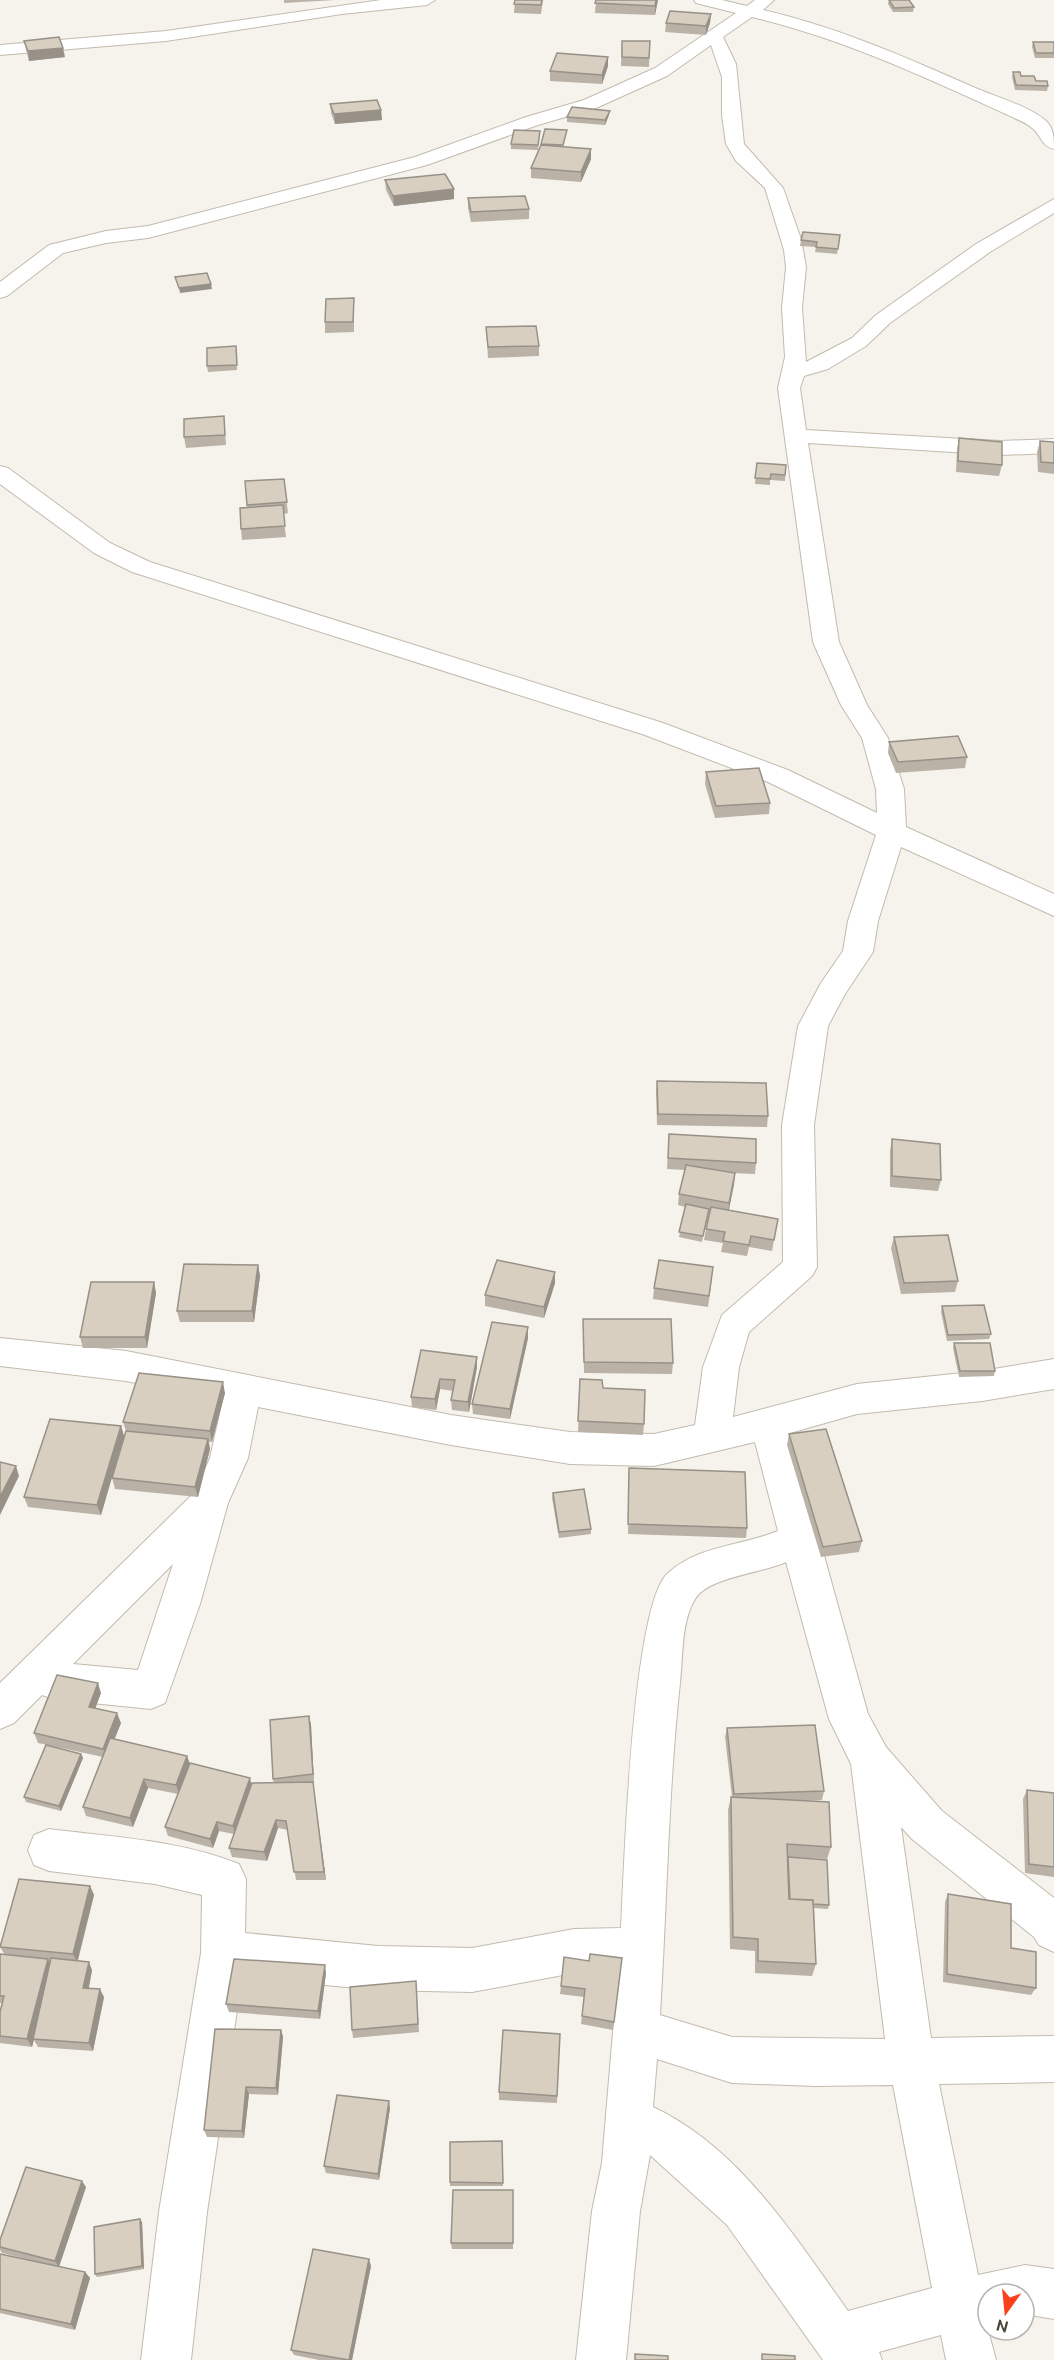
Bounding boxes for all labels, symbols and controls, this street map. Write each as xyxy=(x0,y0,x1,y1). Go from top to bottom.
north arrow xyxy=(976,2282,1036,2342)
text: N xyxy=(994,2316,1010,2337)

